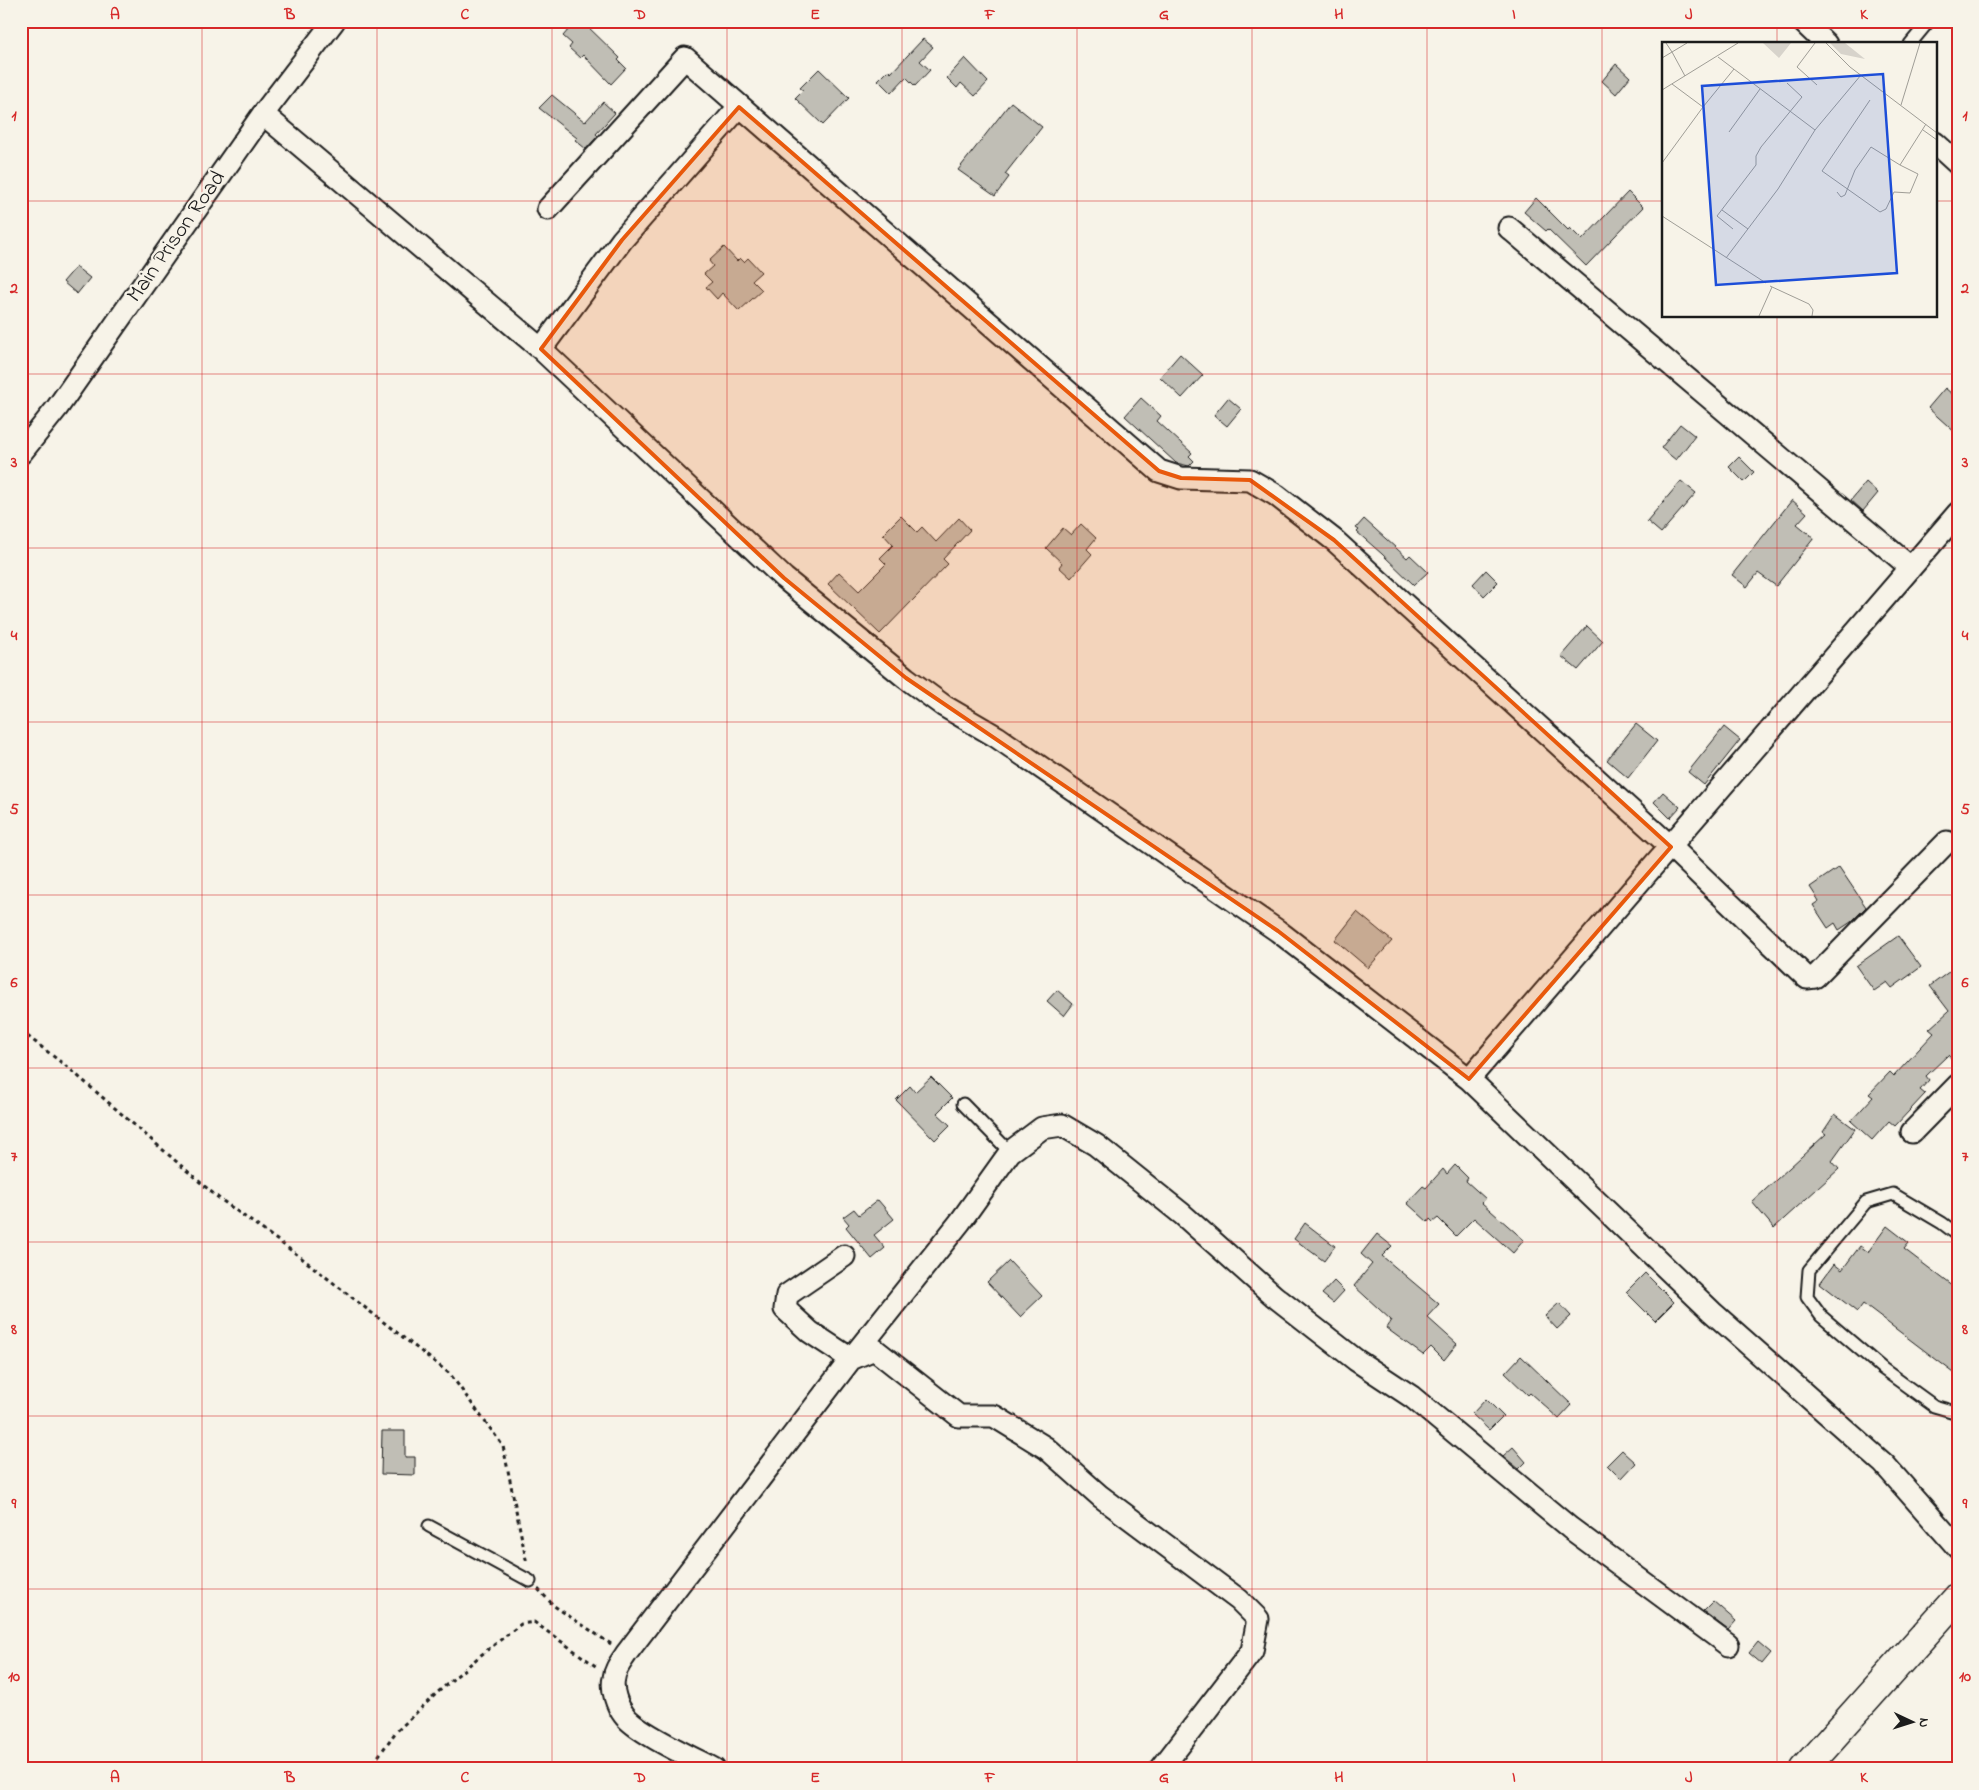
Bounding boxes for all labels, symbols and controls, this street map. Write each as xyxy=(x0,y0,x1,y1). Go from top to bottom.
text: A xyxy=(110,3,120,27)
text: B xyxy=(284,3,296,27)
text: C xyxy=(461,3,470,27)
text: D xyxy=(633,3,646,27)
text: E xyxy=(810,3,820,27)
text: F xyxy=(984,3,996,27)
text: G xyxy=(1159,3,1169,27)
text: H xyxy=(1334,3,1344,27)
text: I xyxy=(1512,3,1516,27)
text: J xyxy=(1685,3,1693,27)
text: K xyxy=(1860,3,1869,27)
inset map xyxy=(1662,42,1936,318)
text: 1 xyxy=(11,104,17,128)
text: 1 xyxy=(1962,104,1968,128)
street label: Main Prison Road xyxy=(120,165,234,309)
text: 2 xyxy=(9,277,18,301)
text: 2 xyxy=(1960,277,1969,301)
text: 3 xyxy=(10,451,18,475)
text: 3 xyxy=(1961,451,1969,475)
text: 4 xyxy=(10,624,18,648)
text: 4 xyxy=(1961,624,1969,648)
text: 5 xyxy=(9,798,19,822)
text: 5 xyxy=(1960,798,1970,822)
text: 6 xyxy=(9,971,18,995)
text: 6 xyxy=(1960,971,1969,995)
text: 7 xyxy=(11,1145,18,1169)
text: 7 xyxy=(1962,1145,1969,1169)
text: 8 xyxy=(10,1318,17,1342)
text: 8 xyxy=(1961,1318,1968,1342)
text: 9 xyxy=(11,1492,17,1516)
text: 9 xyxy=(1962,1492,1968,1516)
text: 10 xyxy=(8,1665,20,1689)
text: 10 xyxy=(1959,1665,1971,1689)
north arrow xyxy=(1886,1698,1936,1748)
text: N xyxy=(1913,1717,1934,1728)
text: A xyxy=(110,1766,120,1790)
text: B xyxy=(284,1766,296,1790)
text: C xyxy=(461,1766,470,1790)
text: D xyxy=(633,1766,646,1790)
text: E xyxy=(810,1766,820,1790)
text: F xyxy=(984,1766,996,1790)
text: G xyxy=(1159,1766,1169,1790)
text: H xyxy=(1334,1766,1344,1790)
text: I xyxy=(1512,1766,1516,1790)
text: J xyxy=(1685,1766,1693,1790)
text: K xyxy=(1860,1766,1869,1790)

